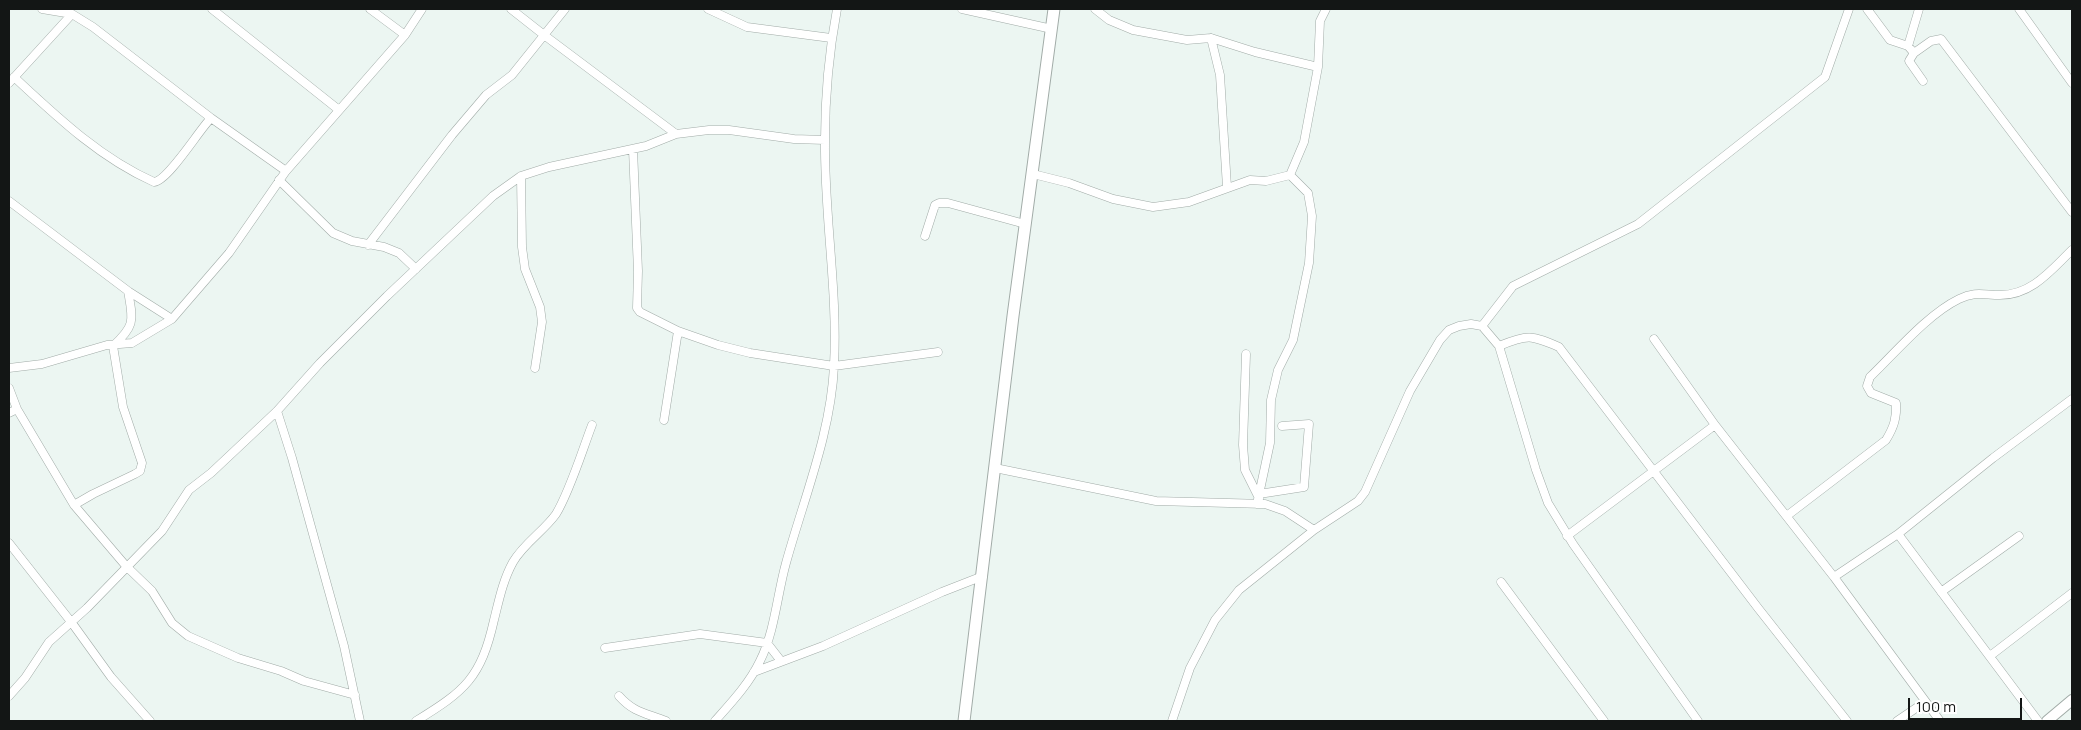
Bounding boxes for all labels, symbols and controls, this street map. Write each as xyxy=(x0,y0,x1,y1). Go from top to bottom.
scale bar xyxy=(1911,688,2025,720)
text: 100 m xyxy=(1916,696,1956,717)

